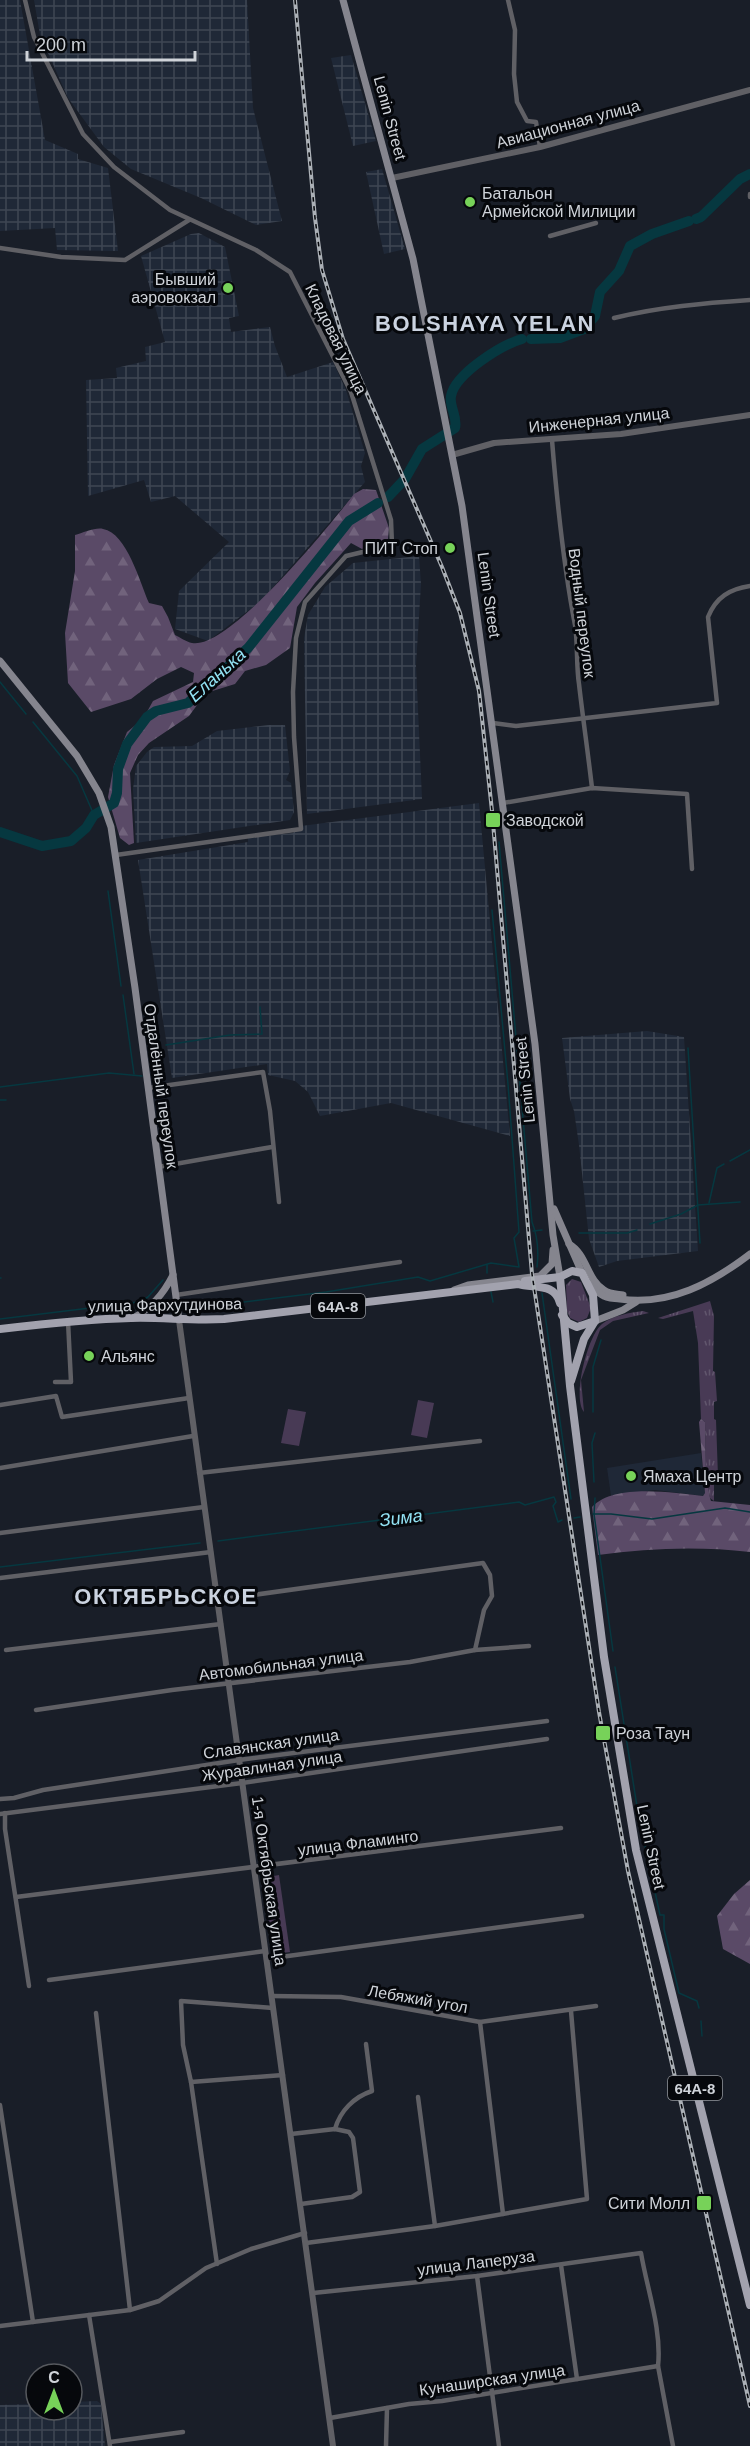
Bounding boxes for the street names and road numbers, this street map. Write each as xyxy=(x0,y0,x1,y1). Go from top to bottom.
street label: Lenin Street xyxy=(371,74,410,162)
street label: Авиационная улица xyxy=(494,97,642,151)
street label: Кладовая улица xyxy=(302,281,370,397)
street label: Инженерная улица xyxy=(528,404,670,436)
street label: Водный переулок xyxy=(566,547,599,680)
street label: Lenin Street xyxy=(475,551,503,639)
street label: Отдалённый переулок xyxy=(141,1002,181,1171)
street label: Lenin Street xyxy=(512,1036,538,1124)
road number: 64А-8 xyxy=(311,1294,365,1318)
street label: улица Фархутдинова xyxy=(88,1295,242,1315)
street label: Автомобильная улица xyxy=(198,1646,364,1684)
street label: Славянская улица xyxy=(202,1726,340,1762)
street label: Журавлиная улица xyxy=(201,1748,343,1784)
street label: 1-я Октябрьская улица xyxy=(249,1795,289,1967)
street label: Lenin Street xyxy=(634,1803,668,1892)
street label: улица Фламинго xyxy=(297,1827,419,1859)
street label: Лебяжий угол xyxy=(367,1982,469,2016)
road number: 64А-8 xyxy=(668,2076,722,2100)
street label: улица Лаперуза xyxy=(416,2247,536,2279)
street label: Кунаширская улица xyxy=(418,2361,566,2399)

